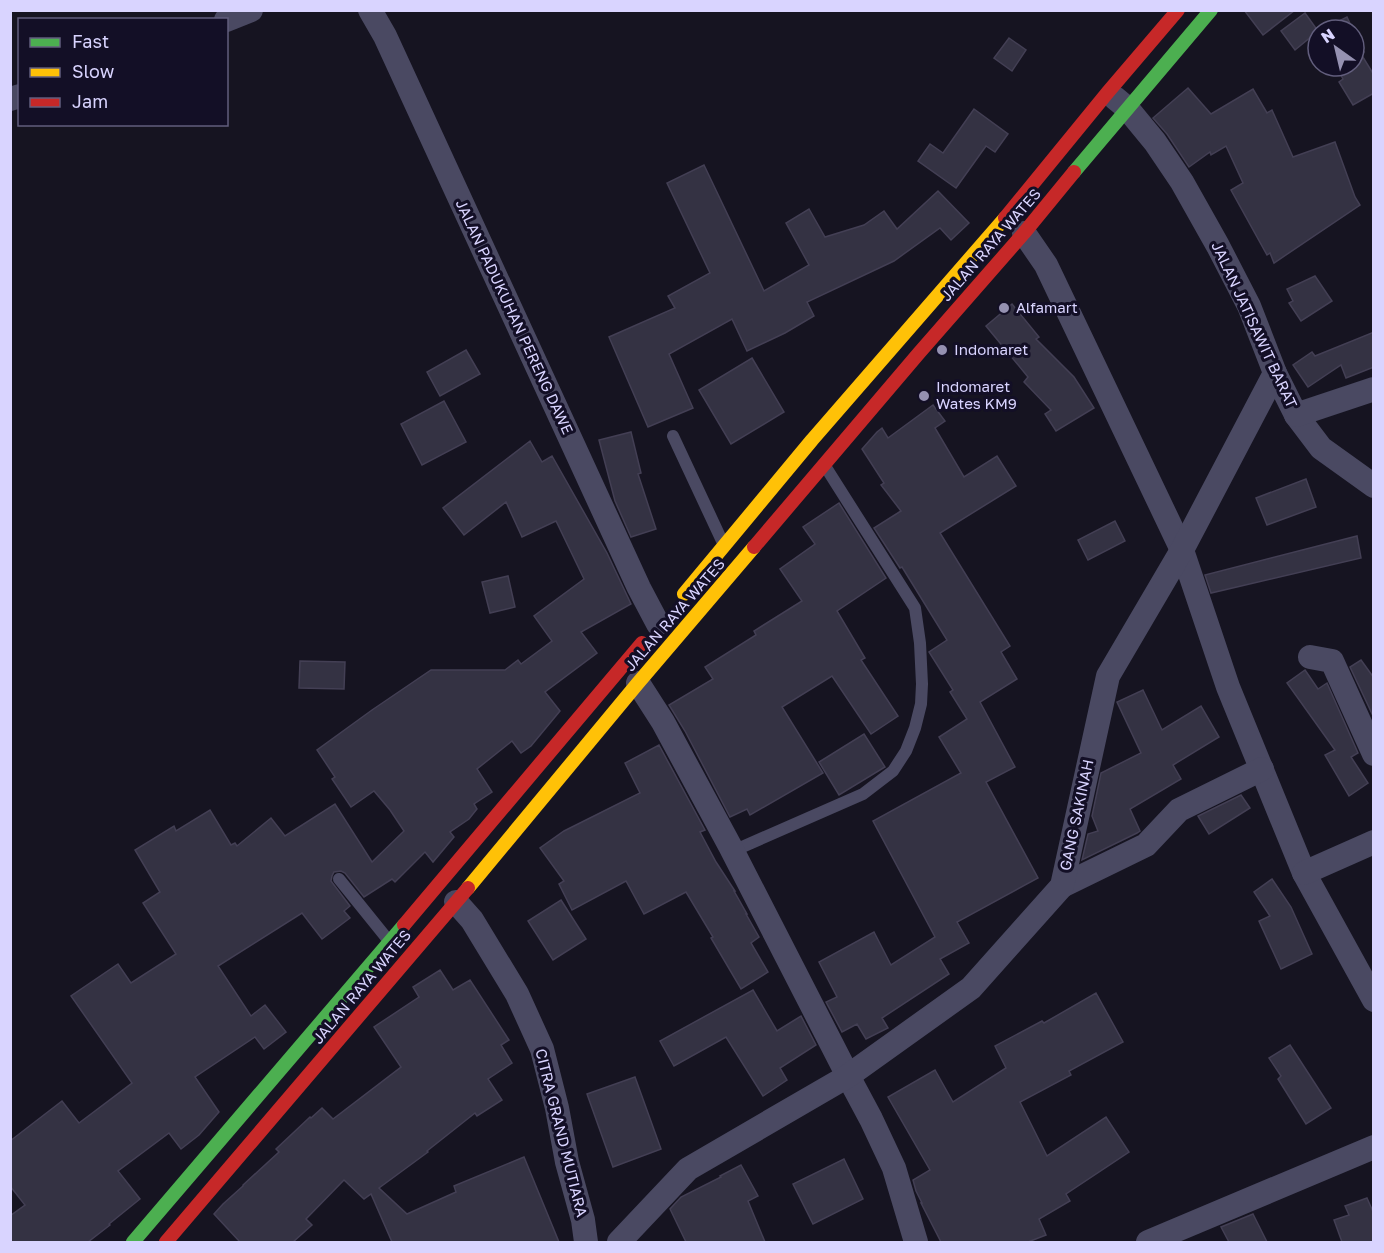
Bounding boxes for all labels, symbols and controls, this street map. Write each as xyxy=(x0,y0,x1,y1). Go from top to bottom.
legend xyxy=(18,18,228,126)
north arrow xyxy=(1306,18,1366,78)
text: N xyxy=(1317,24,1338,47)
text: Fast xyxy=(72,30,109,52)
text: Slow xyxy=(72,60,115,82)
text: Jam xyxy=(72,90,108,112)
street label: JALAN RAYA WATES xyxy=(936,184,1044,304)
street label: JALAN PADUKUHAN PERENG DAWE xyxy=(452,196,577,437)
street label: JALAN JATISAWIT BARAT xyxy=(1208,238,1301,411)
place label: Alfamart xyxy=(1016,298,1078,316)
marker: Alfamart xyxy=(997,301,1011,315)
place label: Indomaret xyxy=(954,340,1028,358)
marker: Indomaret xyxy=(935,343,949,357)
place label: Indomaret Wates KM9 xyxy=(936,377,1017,412)
marker: Indomaret Wates KM9 xyxy=(917,389,931,403)
street label: JALAN RAYA WATES xyxy=(620,554,728,674)
street label: GANG SAKINAH xyxy=(1055,757,1097,872)
street label: JALAN RAYA WATES xyxy=(308,926,414,1047)
street label: CITRA GRAND MUTIARA xyxy=(532,1047,592,1219)

